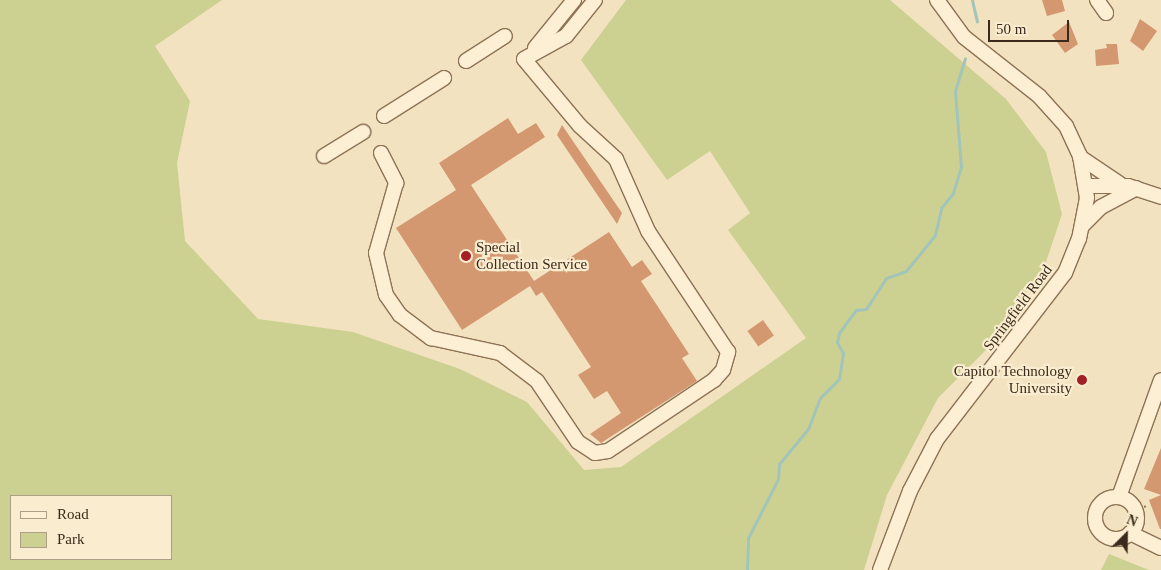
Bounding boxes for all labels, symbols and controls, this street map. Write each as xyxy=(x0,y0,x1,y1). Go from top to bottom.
scale bar xyxy=(991,10,1072,42)
text: 50 m xyxy=(996,21,1026,37)
place label: Special Collection Service xyxy=(476,238,587,273)
marker: Special Collection Service xyxy=(460,250,472,262)
street label: Springfield Road xyxy=(980,261,1056,355)
place label: Capitol Technology University xyxy=(953,362,1072,397)
marker: Capitol Technology University xyxy=(1076,374,1088,386)
legend xyxy=(10,495,172,560)
text: Road xyxy=(57,506,89,522)
north arrow xyxy=(1101,510,1151,560)
text: N xyxy=(1124,512,1140,530)
text: Park xyxy=(57,531,85,547)

